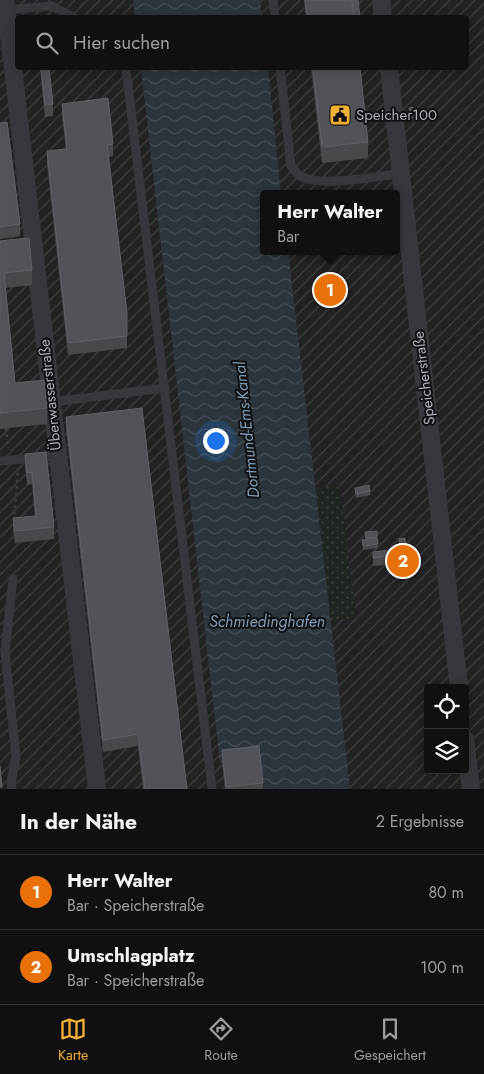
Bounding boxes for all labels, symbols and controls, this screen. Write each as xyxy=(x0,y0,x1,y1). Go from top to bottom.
search box xyxy=(15,15,469,70)
icon: search xyxy=(33,29,61,57)
text: Hier suchen xyxy=(73,29,170,56)
public building icon: Speicher100 xyxy=(328,103,352,127)
place label: Speicher100 xyxy=(356,104,437,126)
popup xyxy=(260,190,400,255)
text: Herr Walter xyxy=(277,198,383,225)
text: Bar xyxy=(277,225,299,248)
pin: 1 xyxy=(314,271,346,309)
street label: Speicherstraße xyxy=(407,329,441,426)
street label: Überwasserstraße xyxy=(33,338,67,452)
water label: Dortmund-Ems-Kanal xyxy=(228,359,265,499)
your location xyxy=(203,428,229,454)
pin: 2 xyxy=(387,542,419,580)
water label: Schmiedinghafen xyxy=(209,610,325,633)
map controls xyxy=(424,684,469,774)
button: locate xyxy=(424,684,469,729)
button: layers xyxy=(424,729,469,774)
text: In der Nähe xyxy=(20,807,137,837)
text: 2 Ergebnisse xyxy=(376,810,464,833)
text: Herr Walter xyxy=(67,867,173,894)
text: 1 xyxy=(32,881,40,904)
text: 80 m xyxy=(428,881,464,904)
text: Bar · Speicherstraße xyxy=(67,894,204,917)
text: Umschlagplatz xyxy=(67,942,195,969)
text: 2 xyxy=(31,956,41,979)
text: 100 m xyxy=(420,956,464,979)
text: Bar · Speicherstraße xyxy=(67,969,204,992)
tab: Karte xyxy=(58,1015,88,1065)
tab: Route xyxy=(204,1015,238,1065)
tab: Gespeichert xyxy=(354,1015,426,1065)

